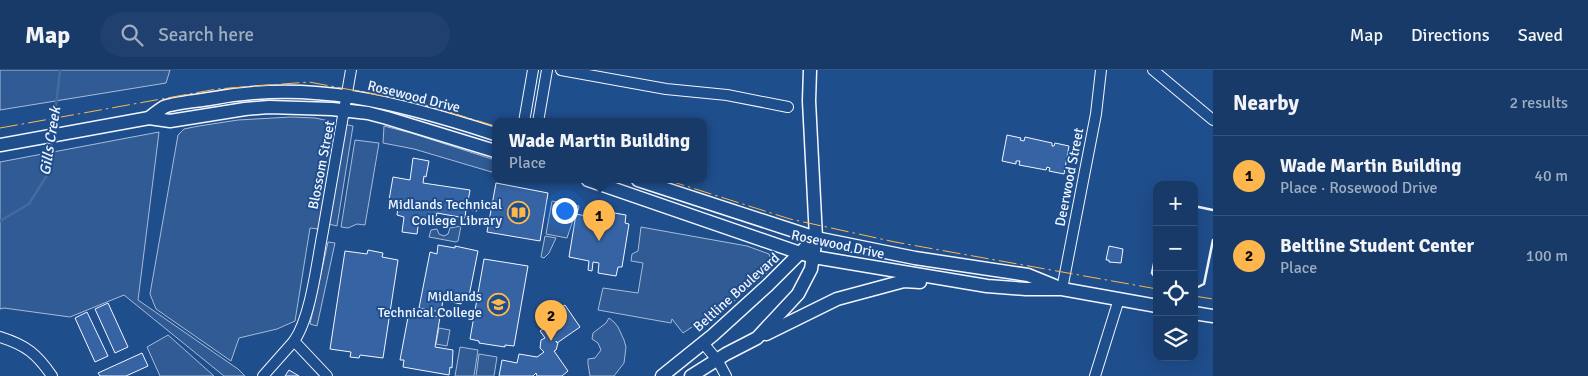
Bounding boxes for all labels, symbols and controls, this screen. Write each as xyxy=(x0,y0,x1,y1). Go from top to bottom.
search box xyxy=(100,12,450,57)
text: Map xyxy=(25,20,70,50)
icon: search xyxy=(118,21,146,49)
text: Search here xyxy=(158,23,254,47)
text: Map xyxy=(1350,24,1383,46)
text: Directions xyxy=(1411,24,1490,46)
text: Saved xyxy=(1518,24,1563,46)
street label: Rosewood Drive xyxy=(366,77,462,116)
text: Nearby xyxy=(1233,90,1299,116)
text: 2 results xyxy=(1509,93,1568,113)
water label: Gills Creek xyxy=(36,104,65,177)
popup xyxy=(492,118,707,183)
street label: Blossom Street xyxy=(305,119,338,211)
street label: Deerwood Street xyxy=(1052,126,1087,228)
text: Wade Martin Building xyxy=(509,129,690,153)
text: Place xyxy=(509,153,546,173)
text: Wade Martin Building xyxy=(1280,154,1461,178)
text: 1 xyxy=(1245,166,1253,186)
text: 40 m xyxy=(1534,166,1568,186)
text: Place · Rosewood Drive xyxy=(1280,178,1438,198)
map controls xyxy=(1153,181,1198,361)
button: + xyxy=(1153,181,1198,226)
place label: Midlands Technical College Library xyxy=(388,196,502,229)
your location xyxy=(552,198,578,224)
library icon: Midlands Technical College Library xyxy=(506,200,530,224)
pin: 1 xyxy=(583,200,615,241)
street label: Rosewood Drive xyxy=(790,226,886,263)
button: − xyxy=(1153,226,1198,271)
text: Beltline Student Center xyxy=(1280,234,1474,258)
text: 2 xyxy=(1245,246,1253,266)
text: 100 m xyxy=(1526,246,1568,266)
street label: Beltline Boulevard xyxy=(690,249,783,335)
text: Place xyxy=(1280,258,1317,278)
button: locate xyxy=(1153,271,1198,316)
place label: Midlands Technical College xyxy=(378,288,482,321)
school or university icon: Midlands Technical College xyxy=(486,292,510,316)
pin: 2 xyxy=(535,300,567,341)
button: layers xyxy=(1153,316,1198,361)

